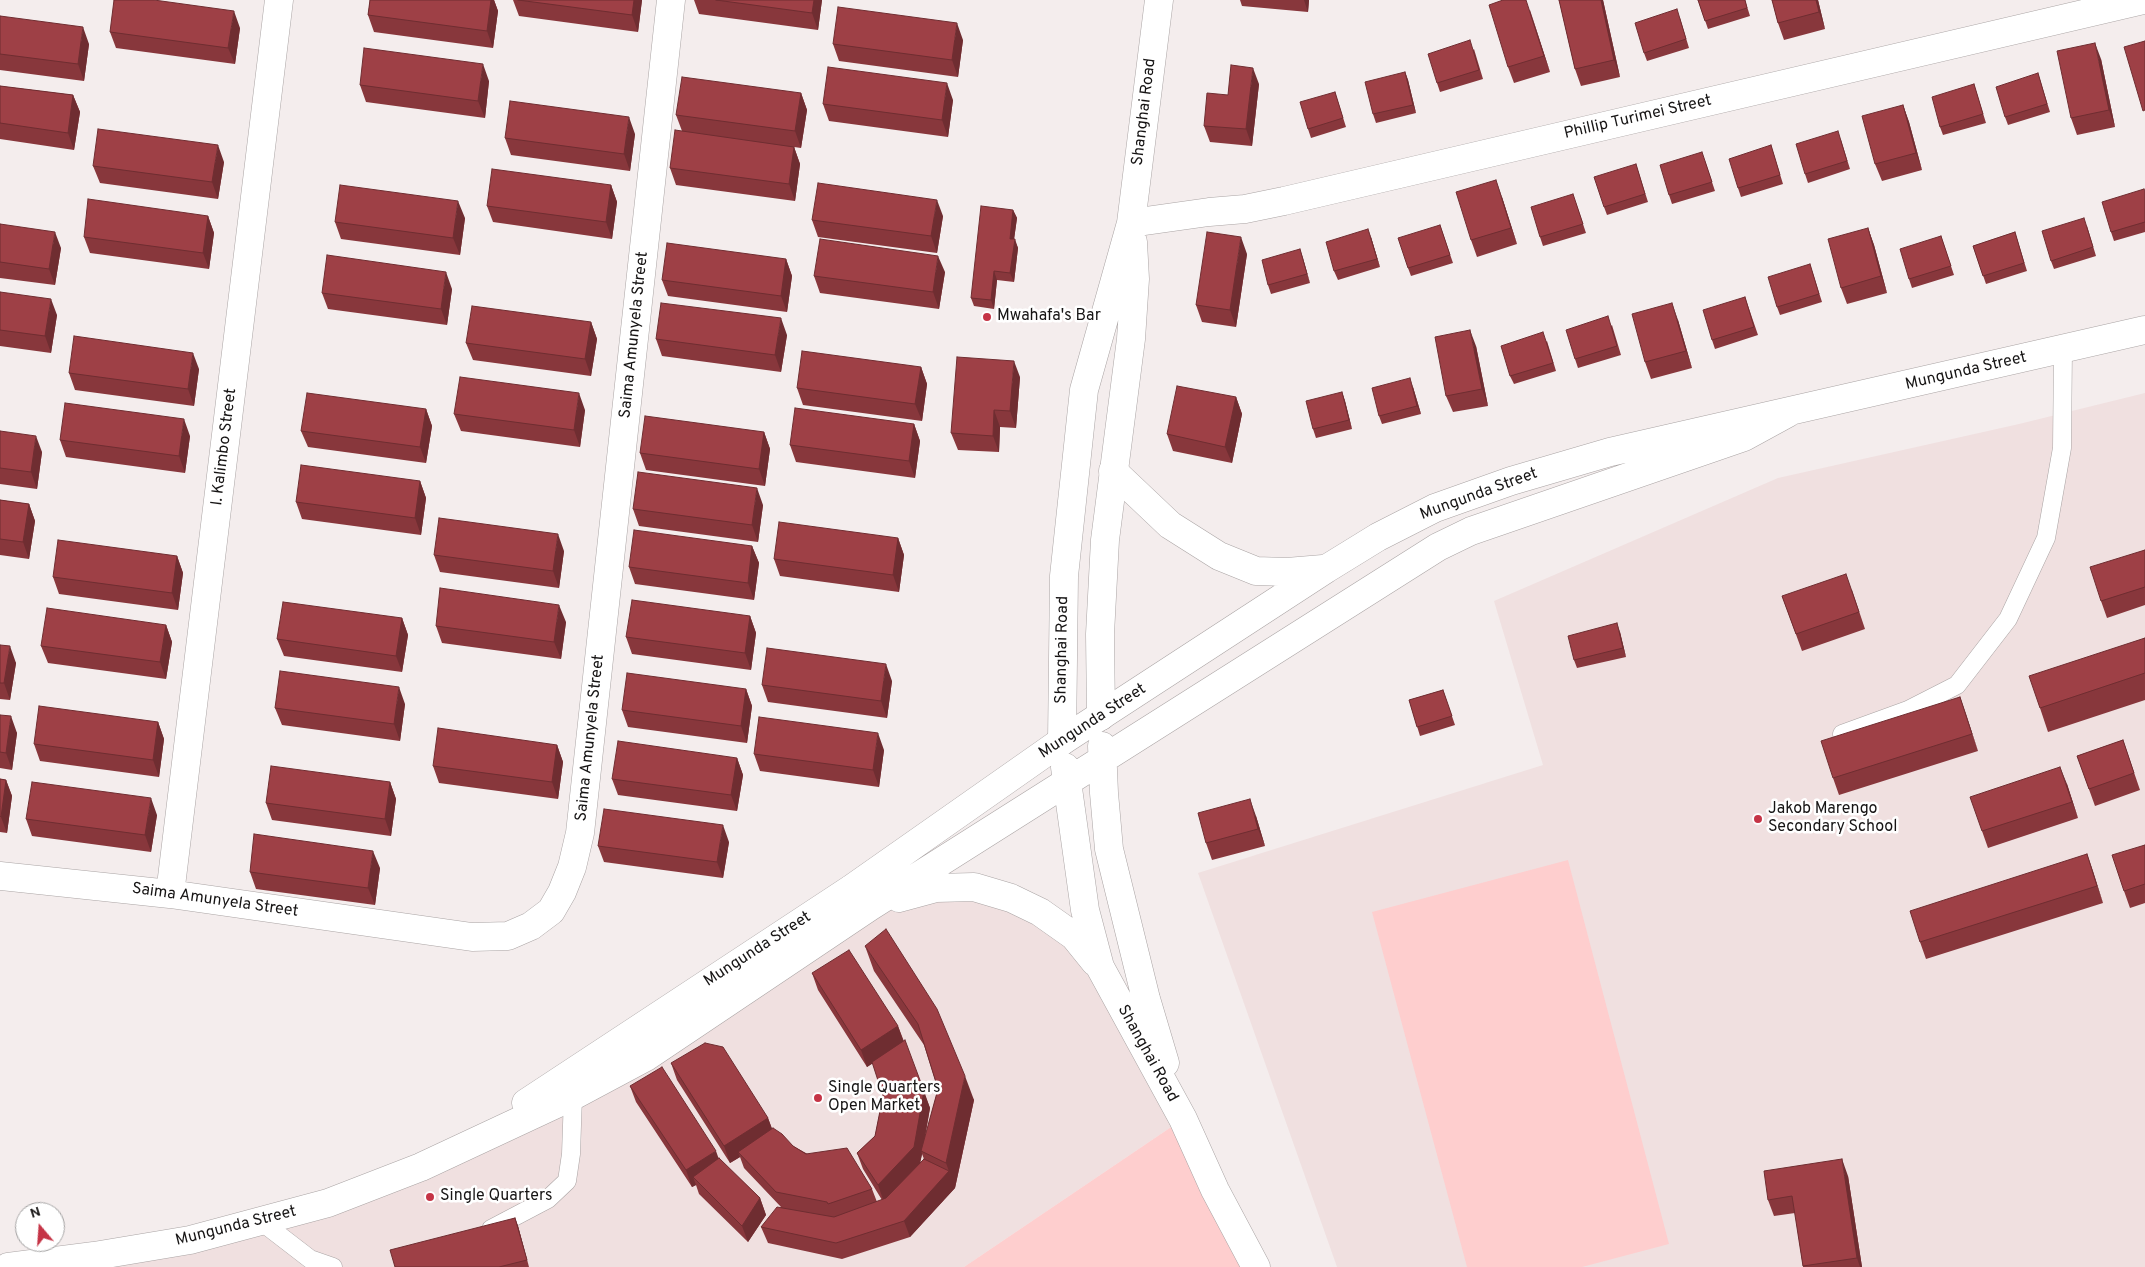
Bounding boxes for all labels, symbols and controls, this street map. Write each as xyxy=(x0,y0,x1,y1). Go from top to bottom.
street label: Shanghai Road xyxy=(1129,57,1161,167)
street label: Phillip Turimei Street xyxy=(1562,92,1714,144)
street label: Saima Amunyela Street xyxy=(617,251,653,419)
place label: Mwahafa's Bar xyxy=(997,307,1101,327)
marker: Mwahafa's Bar xyxy=(981,311,993,323)
street label: Mungunda Street xyxy=(1904,349,2028,395)
street label: I. Kalimbo Street xyxy=(208,387,242,507)
street label: Mungunda Street xyxy=(1418,465,1540,525)
street label: Shanghai Road xyxy=(1052,596,1074,704)
street label: Saima Amunyela Street xyxy=(573,654,609,822)
street label: Mungunda Street xyxy=(1036,680,1150,764)
place label: Jakob Marengo Secondary School xyxy=(1768,800,1897,838)
marker: Jakob Marengo Secondary School xyxy=(1752,813,1764,825)
street label: Saima Amunyela Street xyxy=(131,880,299,922)
street label: Mungunda Street xyxy=(701,908,815,992)
street label: Shanghai Road xyxy=(1112,1002,1182,1106)
place label: Single Quarters Open Market xyxy=(828,1079,941,1117)
marker: Single Quarters Open Market xyxy=(812,1092,824,1104)
place label: Single Quarters xyxy=(440,1187,553,1207)
marker: Single Quarters xyxy=(424,1191,436,1203)
north arrow xyxy=(15,1202,65,1252)
street label: Mungunda Street xyxy=(174,1203,298,1251)
text: N xyxy=(28,1204,43,1223)

